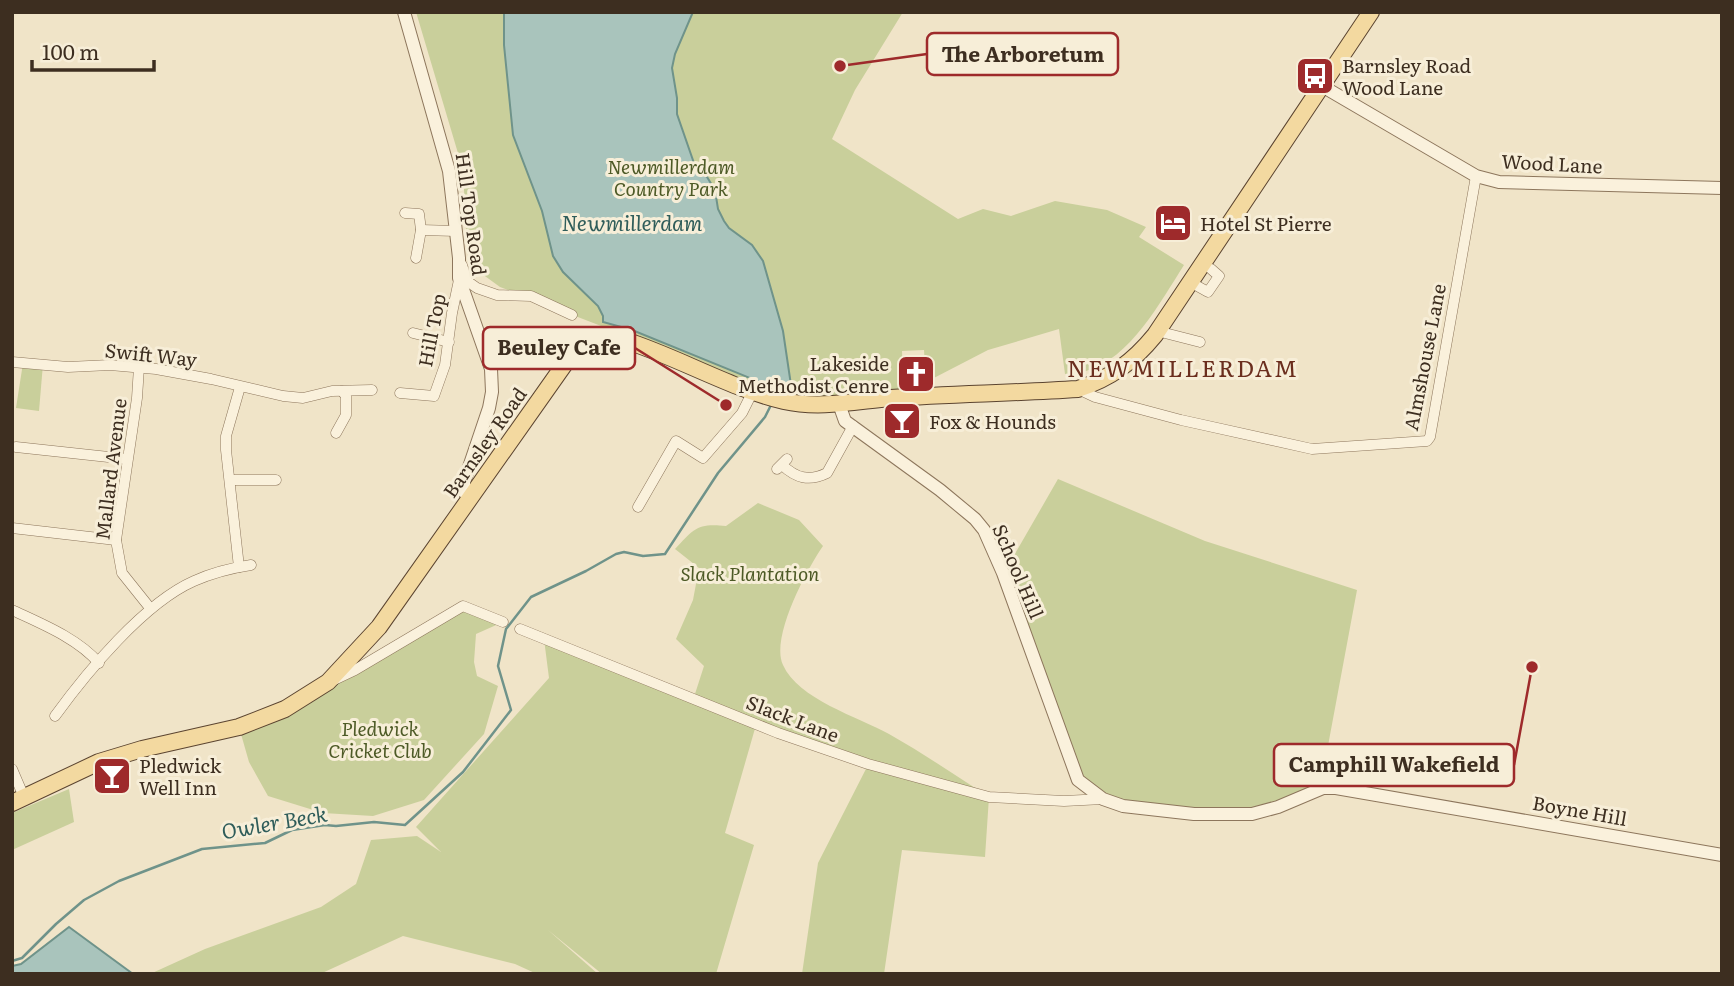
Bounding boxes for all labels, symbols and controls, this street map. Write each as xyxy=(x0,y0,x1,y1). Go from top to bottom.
scale bar xyxy=(32,28,154,72)
callout: The Arboretum xyxy=(927,33,1118,75)
text: 100 m xyxy=(42,35,99,66)
text: The Arboretum xyxy=(942,37,1104,68)
place label: Barnsley Road Wood Lane xyxy=(1342,51,1472,101)
bus stop icon: Barnsley Road Wood Lane xyxy=(1294,55,1336,97)
street label: Wood Lane xyxy=(1501,146,1603,180)
street label: Hill Top Road xyxy=(450,151,495,278)
park label: Newmillerdam Country Park xyxy=(607,152,735,202)
hotel icon: Hotel St Pierre xyxy=(1152,202,1194,244)
water label: Newmillerdam xyxy=(562,206,703,237)
place label: Hotel St Pierre xyxy=(1200,209,1332,237)
street label: Almshouse Lane xyxy=(1396,281,1452,433)
street label: Hill Top xyxy=(410,291,452,369)
callout: Beuley Cafe xyxy=(483,327,635,369)
text: Beuley Cafe xyxy=(497,330,621,361)
street label: Swift Way xyxy=(104,335,198,373)
place label: Lakeside Methodist Cenre xyxy=(738,349,889,399)
district label: NEWMILLERDAM xyxy=(1067,350,1299,384)
church icon: Lakeside Methodist Cenre xyxy=(895,353,937,395)
street label: Barnsley Road xyxy=(435,381,533,503)
street label: Mallard Avenue xyxy=(87,396,133,541)
bar icon: Fox & Hounds xyxy=(881,400,923,442)
place label: Fox & Hounds xyxy=(929,407,1056,435)
street label: School Hill xyxy=(987,519,1051,623)
park label: Slack Plantation xyxy=(681,559,820,587)
street label: Slack Lane xyxy=(743,688,843,749)
park label: Pledwick Cricket Club xyxy=(328,714,432,764)
callout: Camphill Wakefield xyxy=(1274,744,1514,786)
text: Camphill Wakefield xyxy=(1288,747,1500,778)
place label: Pledwick Well Inn xyxy=(139,751,222,801)
bar icon: Pledwick Well Inn xyxy=(91,755,133,797)
street label: Boyne Hill xyxy=(1531,788,1629,832)
water label: Owler Beck xyxy=(219,796,330,846)

